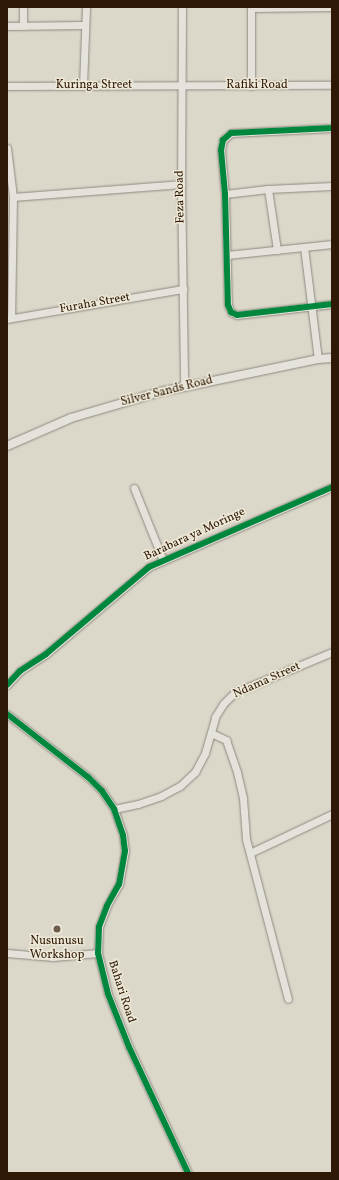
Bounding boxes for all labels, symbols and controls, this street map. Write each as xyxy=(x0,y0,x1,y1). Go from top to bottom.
street label: Kuringa Street xyxy=(56,79,132,93)
street label: Rafiki Road xyxy=(226,79,288,93)
street label: Feza Road xyxy=(173,170,189,224)
street label: Furaha Street xyxy=(59,291,131,317)
street label: Silver Sands Road xyxy=(119,374,215,410)
street label: Barabara ya Moringe xyxy=(142,505,248,565)
street label: Ndama Street xyxy=(231,660,303,702)
marker: Nusunusu Workshop xyxy=(52,924,62,934)
place label: Nusunusu Workshop xyxy=(30,935,84,963)
street label: Bahari Road xyxy=(104,959,138,1025)

